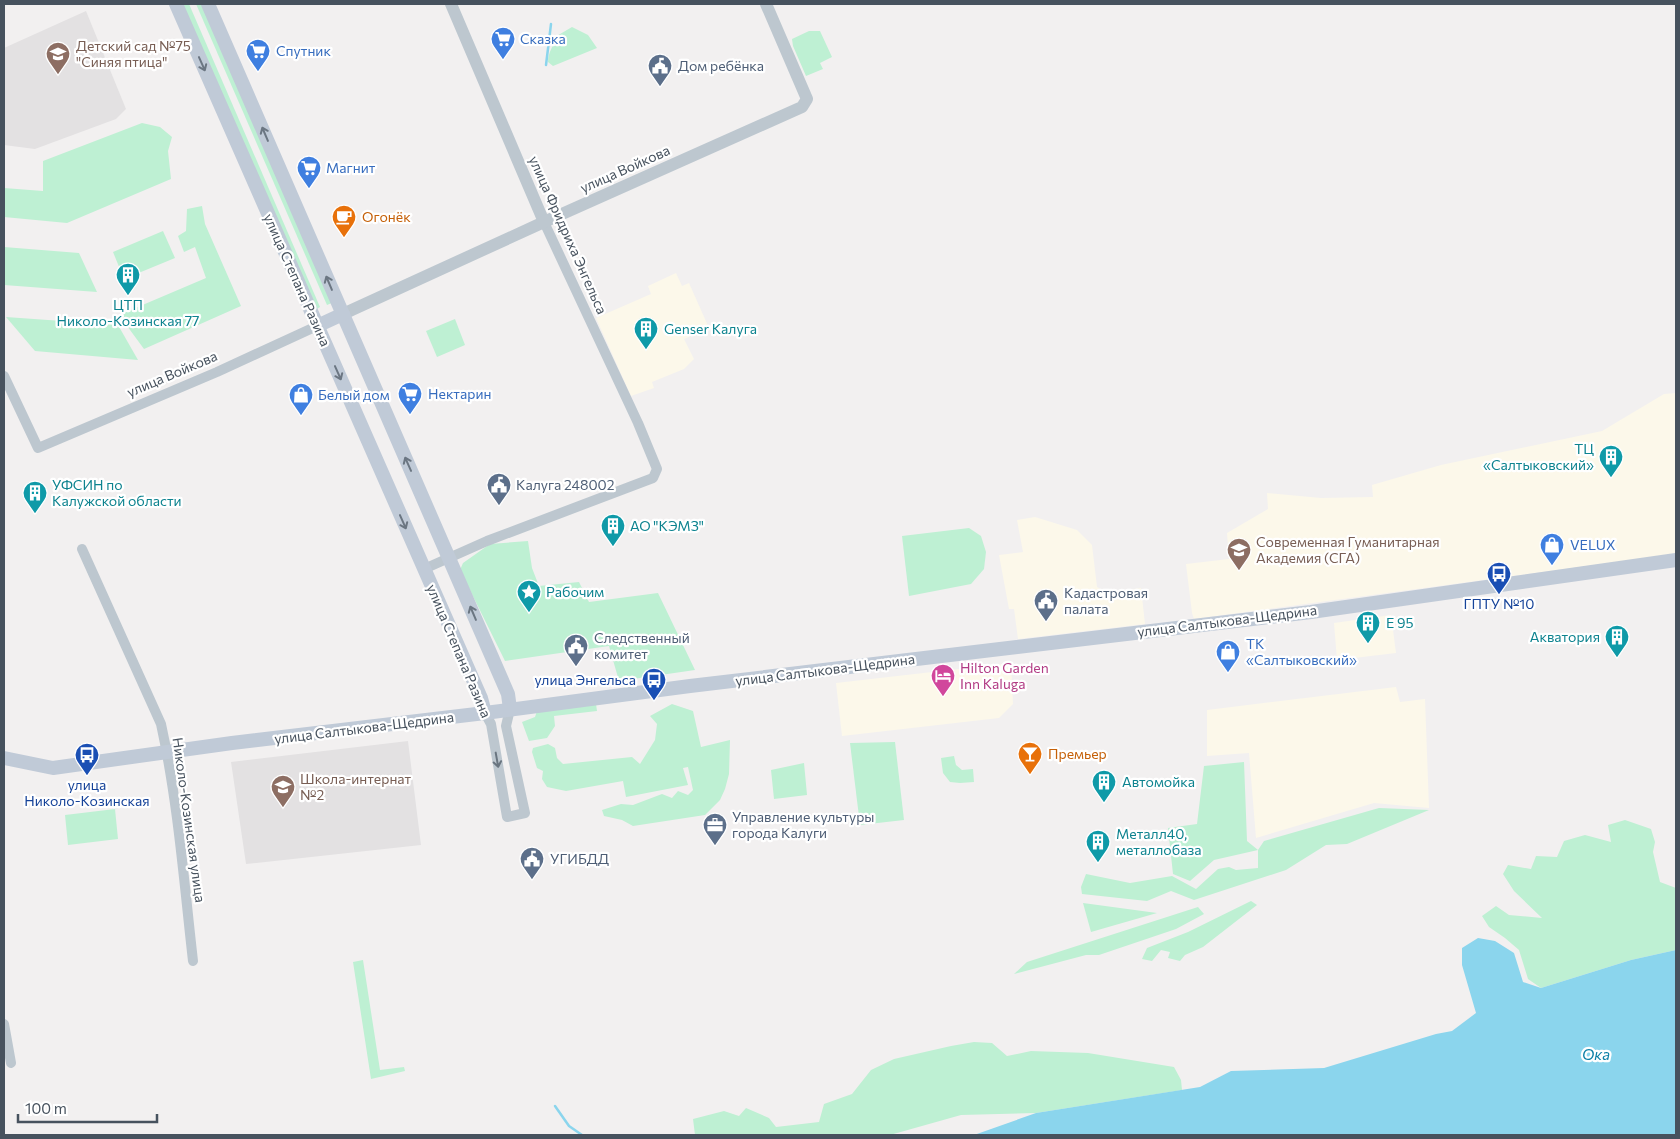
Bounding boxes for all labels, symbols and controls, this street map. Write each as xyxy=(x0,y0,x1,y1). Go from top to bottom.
supermarket icon: Сказка xyxy=(490,26,516,60)
place label: Сказка xyxy=(520,30,566,47)
place label: Детский сад №75 "Синяя птица" xyxy=(76,37,191,70)
supermarket icon: Спутник xyxy=(245,38,271,72)
school or university icon: Детский сад №75 "Синяя птица" xyxy=(45,41,71,75)
place label: Спутник xyxy=(276,42,331,59)
public building icon: Дом ребёнка xyxy=(647,53,673,87)
one-way arrow xyxy=(198,56,208,71)
place label: Дом ребёнка xyxy=(678,57,764,74)
one-way arrow xyxy=(259,127,269,142)
street label: улица Войкова xyxy=(577,141,672,196)
street label: улица Фридриха Энгельса xyxy=(526,153,611,317)
supermarket icon: Магнит xyxy=(296,155,322,189)
place label: Магнит xyxy=(326,159,376,176)
cafe icon: Огонёк xyxy=(331,204,357,238)
place label: Огонёк xyxy=(362,208,411,225)
street label: улица Степана Разина xyxy=(261,211,334,349)
building icon: ЦТП Николо-Козинская 77 xyxy=(115,262,141,296)
one-way arrow xyxy=(324,276,334,291)
place label: ЦТП Николо-Козинская 77 xyxy=(57,296,199,329)
building icon: Genser Калуга xyxy=(633,316,659,350)
place label: Genser Калуга xyxy=(664,320,757,337)
street label: улица Войкова xyxy=(124,347,220,400)
one-way arrow xyxy=(333,365,343,380)
supermarket icon: Нектарин xyxy=(397,381,423,415)
shop icon: Белый дом xyxy=(288,382,314,416)
place label: Нектарин xyxy=(428,385,491,402)
place label: Белый дом xyxy=(318,386,390,403)
place label: ТЦ «Салтыковский» xyxy=(1483,440,1594,473)
building icon: ТЦ «Салтыковский» xyxy=(1598,444,1624,478)
one-way arrow xyxy=(403,457,413,472)
public building icon: Калуга 248002 xyxy=(486,472,512,506)
place label: УФСИН по Калужской области xyxy=(52,476,182,509)
place label: Калуга 248002 xyxy=(516,476,615,493)
building icon: УФСИН по Калужской области xyxy=(22,480,48,514)
building icon: АО "КЭМЗ" xyxy=(600,513,626,547)
one-way arrow xyxy=(399,514,409,529)
place label: АО "КЭМЗ" xyxy=(630,517,704,534)
shop icon: VELUX xyxy=(1539,532,1565,566)
place label: Современная Гуманитарная Академия (СГА) xyxy=(1256,533,1440,566)
place label: VELUX xyxy=(1570,536,1616,553)
school or university icon: Современная Гуманитарная Академия (СГА) xyxy=(1226,537,1252,571)
bus stop icon: ГПТУ №10 xyxy=(1486,561,1512,595)
place icon: Рабочим xyxy=(516,579,542,613)
street label: улица Степана Разина xyxy=(424,581,495,720)
place label: Рабочим xyxy=(546,583,604,600)
place label: Кадастровая палата xyxy=(1064,584,1148,617)
public building icon: Кадастровая палата xyxy=(1033,588,1059,622)
place label: ГПТУ №10 xyxy=(1463,595,1535,612)
street label: улица Салтыкова-Щедрина xyxy=(1136,601,1318,640)
one-way arrow xyxy=(468,606,477,621)
building icon: Е 95 xyxy=(1355,610,1381,644)
place label: Е 95 xyxy=(1386,614,1414,631)
building icon: Акватория xyxy=(1604,624,1630,658)
place label: Акватория xyxy=(1530,628,1600,645)
place label: Следственный комитет xyxy=(594,629,690,662)
public building icon: Следственный комитет xyxy=(563,633,589,667)
place label: ТК «Салтыковский» xyxy=(1246,635,1357,668)
shop icon: ТК «Салтыковский» xyxy=(1215,639,1241,673)
street label: улица Салтыкова-Щедрина xyxy=(734,650,916,689)
place label: Hilton Garden Inn Kaluga xyxy=(960,659,1049,692)
hotel icon: Hilton Garden Inn Kaluga xyxy=(930,663,956,697)
bus stop icon: улица Энгельса xyxy=(641,667,667,701)
place label: улица Энгельса xyxy=(535,671,636,688)
street label: улица Салтыкова-Щедрина xyxy=(273,708,455,747)
street label: Николо-Козинская улица xyxy=(170,736,209,903)
bar icon: Премьер xyxy=(1017,741,1043,775)
bus stop icon: улица Николо-Козинская xyxy=(74,742,100,776)
place label: Премьер xyxy=(1048,745,1107,762)
one-way arrow xyxy=(493,751,503,767)
building icon: Автомойка xyxy=(1091,769,1117,803)
place label: Школа-интернат №2 xyxy=(300,770,412,803)
place label: Автомойка xyxy=(1122,773,1195,790)
school or university icon: Школа-интернат №2 xyxy=(270,774,296,808)
place label: улица Николо-Козинская xyxy=(24,776,150,809)
place label: Управление культуры города Калуги xyxy=(732,808,875,841)
office icon: Управление культуры города Калуги xyxy=(702,812,728,846)
place label: Металл40, металлобаза xyxy=(1116,825,1201,858)
building icon: Металл40, металлобаза xyxy=(1085,829,1111,863)
public building icon: УГИБДД xyxy=(519,846,545,880)
place label: УГИБДД xyxy=(550,850,609,867)
water label: Ока xyxy=(1582,1045,1610,1063)
scale bar xyxy=(18,1092,156,1124)
text: 100 m xyxy=(25,1099,67,1117)

